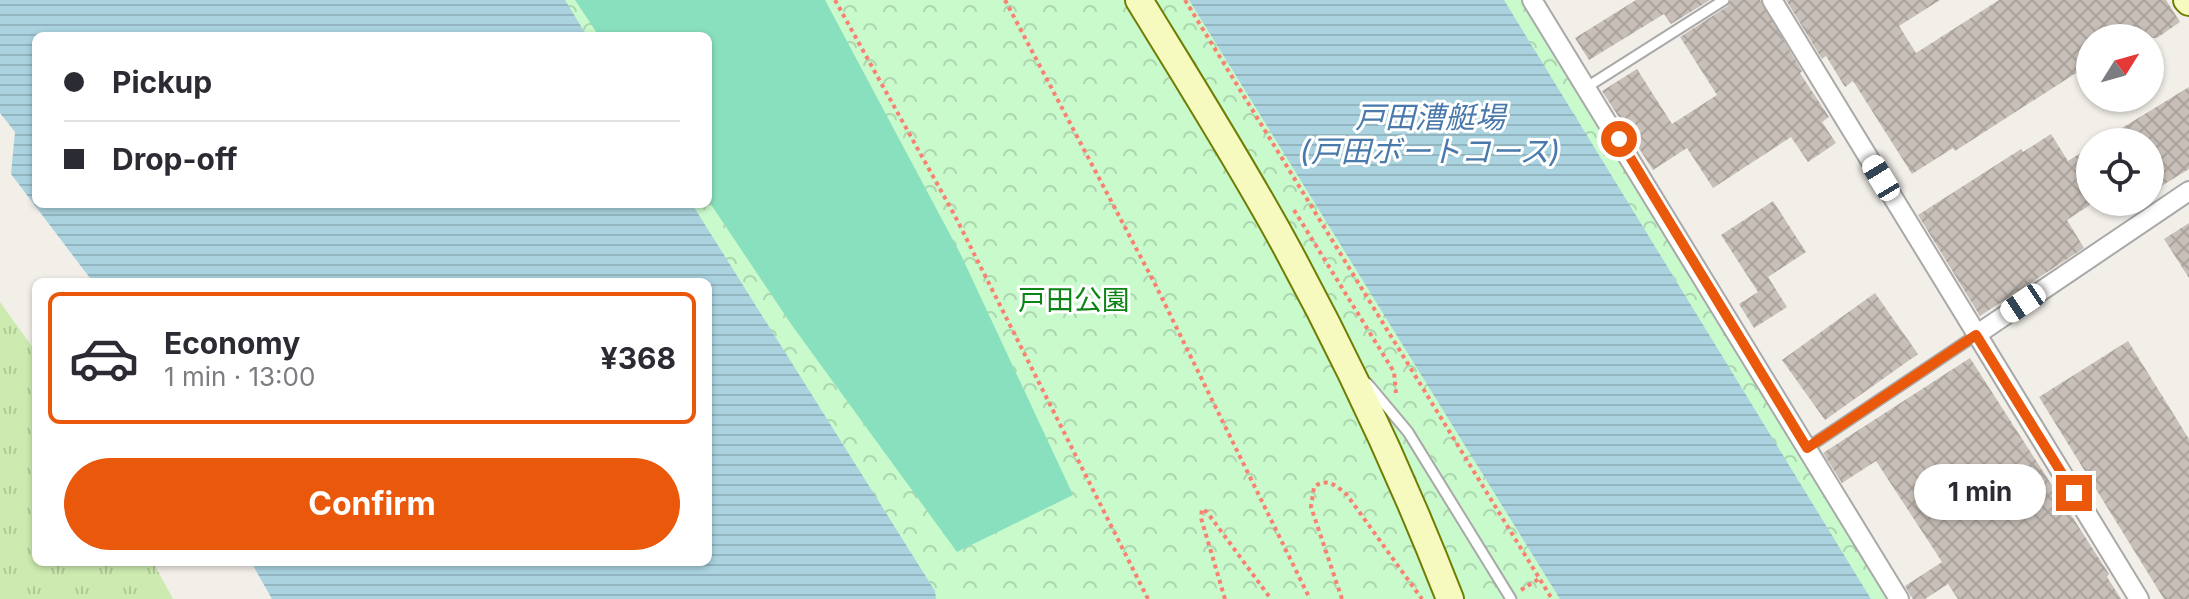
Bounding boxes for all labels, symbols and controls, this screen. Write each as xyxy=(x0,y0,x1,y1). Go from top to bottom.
north arrow xyxy=(2076,24,2164,112)
map controls xyxy=(2076,24,2164,216)
text: Pickup xyxy=(112,64,212,100)
water label: 戸田漕艇場 (戸田ボートコース) xyxy=(1300,99,1560,169)
route start xyxy=(1601,121,1637,157)
button: locate xyxy=(2076,128,2164,216)
text: Drop-off xyxy=(112,141,238,177)
car xyxy=(1858,151,1904,205)
car xyxy=(1996,280,2050,326)
park label: 戸田公園 xyxy=(1018,283,1130,317)
icon: car xyxy=(68,322,140,394)
text: Economy xyxy=(164,325,300,361)
text: ¥368 xyxy=(601,340,676,376)
text: 1 min · 13:00 xyxy=(164,361,315,392)
button: Confirm xyxy=(64,458,680,550)
callout: 1 min xyxy=(1914,465,2046,521)
route end xyxy=(2056,475,2092,511)
text: 1 min xyxy=(1948,476,2012,507)

